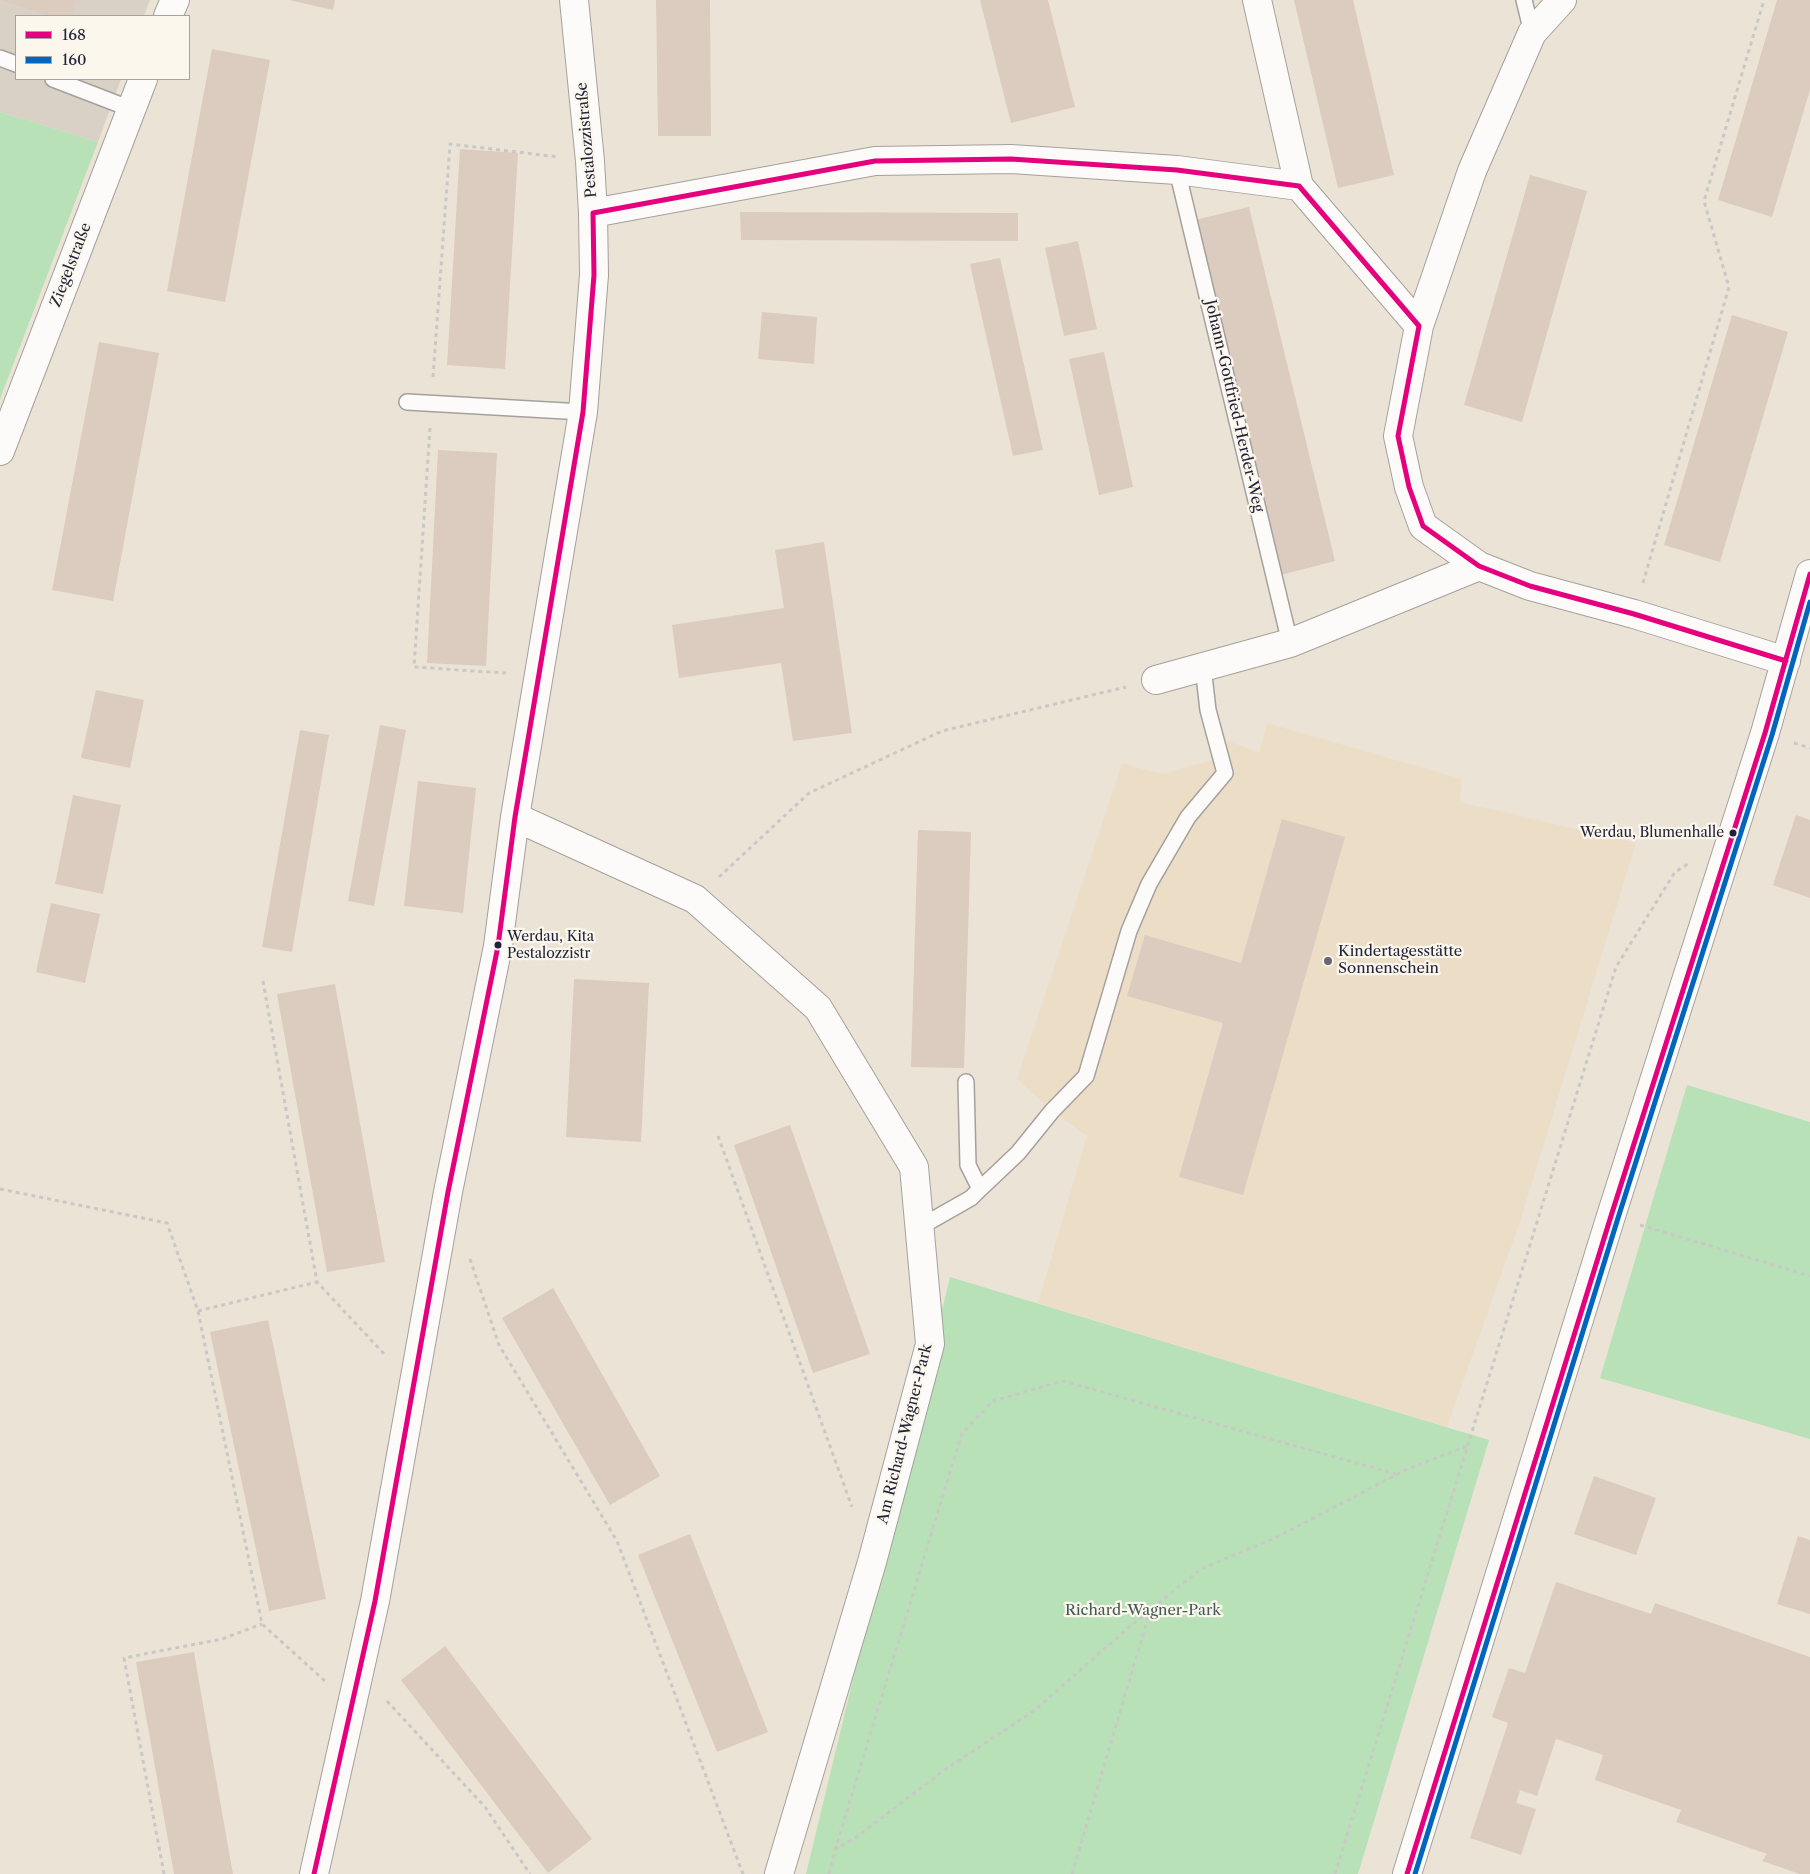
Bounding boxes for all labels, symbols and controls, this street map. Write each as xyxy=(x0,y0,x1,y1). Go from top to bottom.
legend xyxy=(15,15,190,80)
text: 168 xyxy=(62,25,86,44)
text: 160 xyxy=(62,50,87,69)
street label: Pestalozzistraße xyxy=(573,81,601,199)
street label: Ziegelstraße xyxy=(47,220,95,310)
street label: Johann-Gottfried-Herder-Weg xyxy=(1201,298,1267,514)
place label: Werdau, Blumenhalle xyxy=(1580,825,1724,841)
marker: Werdau, Blumenhalle xyxy=(1728,828,1738,838)
place label: Werdau, Kita Pestalozzistr xyxy=(507,929,594,962)
marker: Werdau, Kita Pestalozzistr xyxy=(493,940,503,950)
place label: Kindertagesstätte Sonnenschein xyxy=(1338,943,1462,978)
marker: Kindertagesstätte Sonnenschein xyxy=(1322,955,1334,967)
street label: Am Richard-Wagner-Park xyxy=(874,1342,936,1526)
park label: Richard-Wagner-Park xyxy=(1065,1602,1221,1620)

